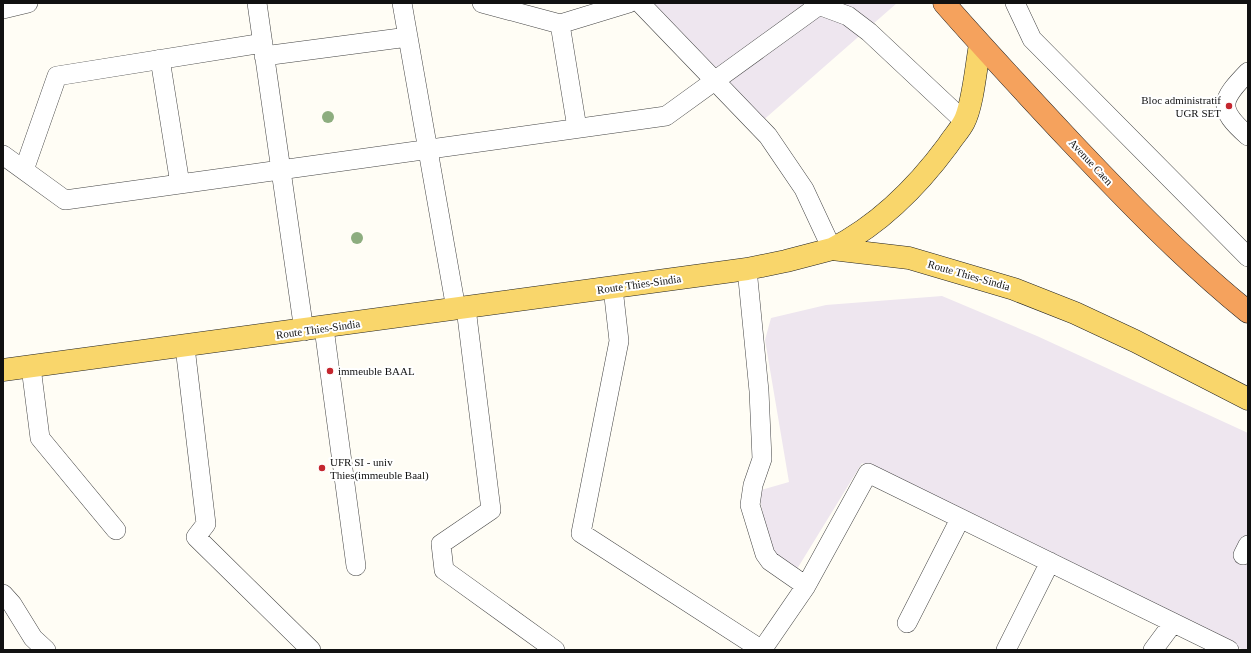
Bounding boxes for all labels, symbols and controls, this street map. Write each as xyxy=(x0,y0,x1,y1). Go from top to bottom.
place label: Bloc administratif UGR SET xyxy=(1141,94,1221,119)
marker: Bloc administratif UGR SET xyxy=(1224,101,1234,111)
street label: Avenue Caen xyxy=(1067,136,1116,188)
street label: Route Thies-Sindia xyxy=(926,258,1012,293)
street label: Route Thies-Sindia xyxy=(596,272,682,296)
street label: Route Thies-Sindia xyxy=(275,317,361,341)
place label: immeuble BAAL xyxy=(338,365,415,377)
marker: immeuble BAAL xyxy=(325,366,335,376)
place label: UFR SI - univ Thies(immeuble Baal) xyxy=(330,456,429,482)
marker: UFR SI - univ Thies(immeuble Baal) xyxy=(317,463,327,473)

